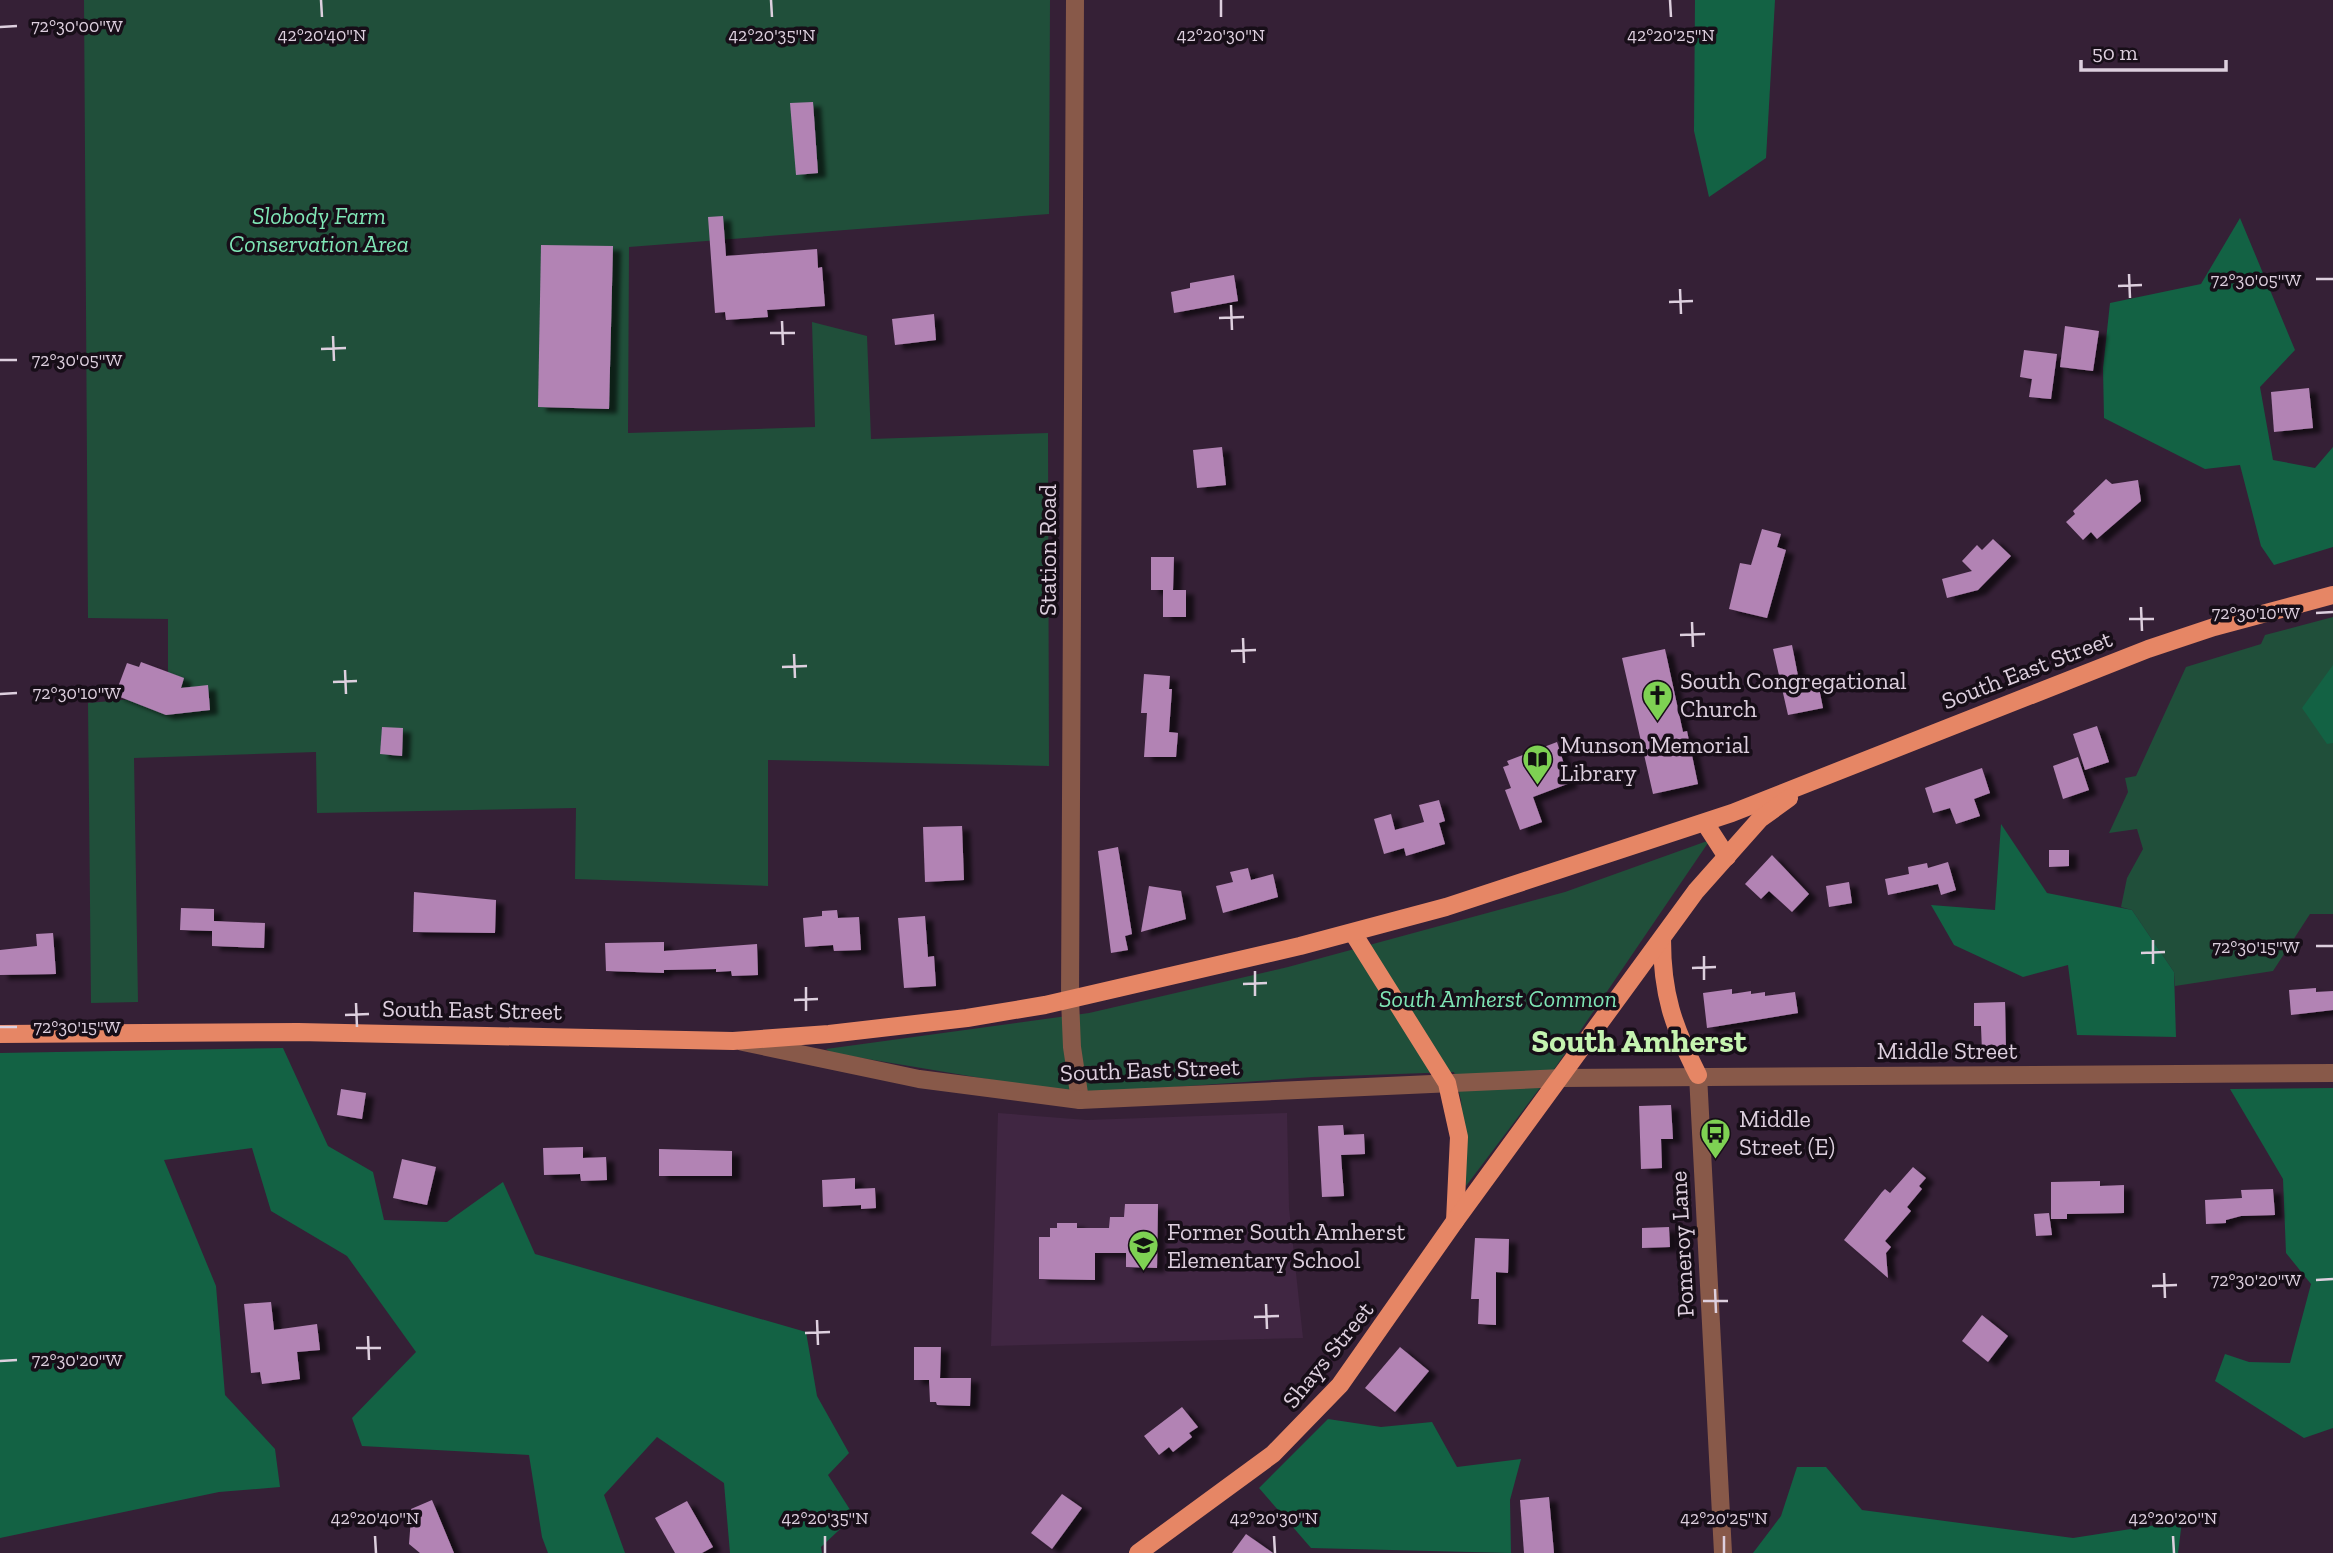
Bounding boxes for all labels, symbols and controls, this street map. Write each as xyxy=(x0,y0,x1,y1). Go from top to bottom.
text: 72°30'00"W xyxy=(31,15,123,37)
text: 42°20'40"N xyxy=(278,24,366,46)
text: 42°20'35"N xyxy=(728,24,816,46)
text: 42°20'30"N xyxy=(1177,24,1265,46)
text: 42°20'25"N xyxy=(1627,24,1715,46)
scale bar xyxy=(2081,28,2226,72)
text: 50 m xyxy=(2092,40,2138,65)
park label: Slobody Farm Conservation Area xyxy=(229,201,409,258)
text: 72°30'05"W xyxy=(2211,269,2301,291)
text: 72°30'05"W xyxy=(32,349,122,371)
street label: Station Road xyxy=(1033,484,1062,616)
text: 72°30'10"W xyxy=(2212,602,2300,624)
street label: South East Street xyxy=(1938,624,2116,715)
place label: South Congregational Church xyxy=(1680,666,1907,723)
church icon: South Congregational Church xyxy=(1640,678,1674,722)
text: 72°30'10"W xyxy=(33,682,121,704)
place label: Munson Memorial Library xyxy=(1560,730,1750,787)
library icon: Munson Memorial Library xyxy=(1520,742,1554,786)
text: 72°30'15"W xyxy=(2212,936,2300,958)
park label: South Amherst Common xyxy=(1379,984,1617,1013)
street label: South East Street xyxy=(382,993,562,1026)
text: 72°30'15"W xyxy=(33,1016,121,1038)
district label: South Amherst xyxy=(1531,1022,1747,1060)
street label: Middle Street xyxy=(1877,1036,2017,1065)
street label: South East Street xyxy=(1060,1052,1240,1087)
place label: Middle Street (E) xyxy=(1739,1104,1835,1161)
bus stop icon: Middle Street (E) xyxy=(1699,1116,1733,1160)
street label: Pomeroy Lane xyxy=(1663,1170,1700,1318)
place label: Former South Amherst Elementary School xyxy=(1167,1217,1405,1274)
school or university icon: Former South Amherst Elementary School xyxy=(1127,1229,1161,1273)
text: 72°30'20"W xyxy=(2211,1269,2301,1291)
street label: Shays Street xyxy=(1276,1296,1379,1414)
text: 72°30'20"W xyxy=(32,1349,122,1371)
text: 42°20'40"N xyxy=(331,1507,419,1529)
text: 42°20'35"N xyxy=(781,1507,869,1529)
text: 42°20'30"N xyxy=(1230,1507,1318,1529)
text: 42°20'25"N xyxy=(1680,1507,1768,1529)
text: 42°20'20"N xyxy=(2129,1507,2217,1529)

